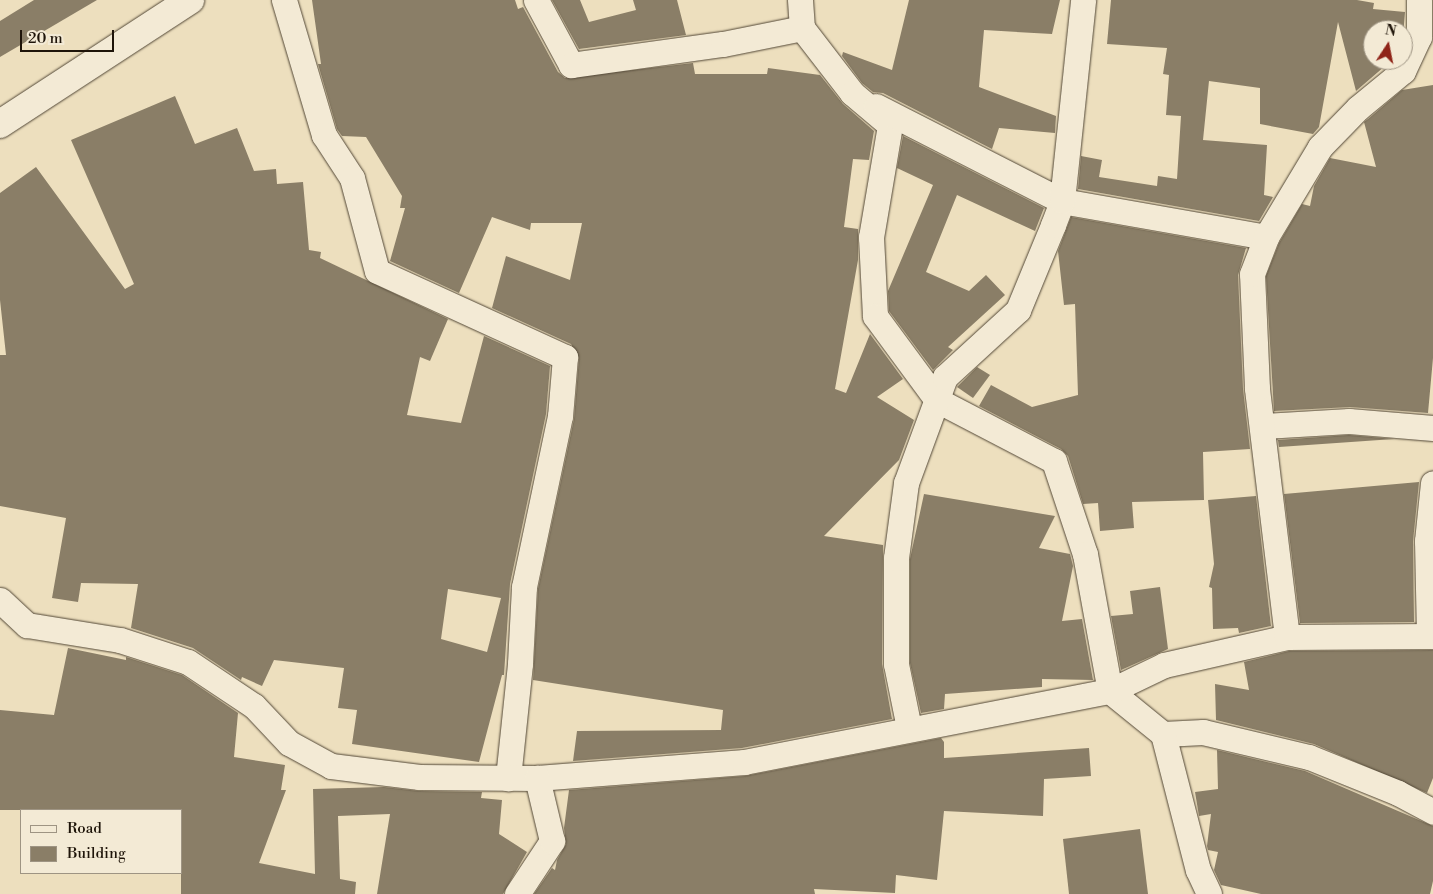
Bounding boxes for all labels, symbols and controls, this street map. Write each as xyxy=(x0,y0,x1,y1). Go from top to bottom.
scale bar xyxy=(22,20,116,52)
north arrow xyxy=(1363,20,1413,70)
text: N xyxy=(1384,21,1398,41)
text: 20 m xyxy=(28,29,63,48)
legend xyxy=(20,809,182,874)
text: Road xyxy=(67,819,102,838)
text: Building xyxy=(67,844,126,863)

